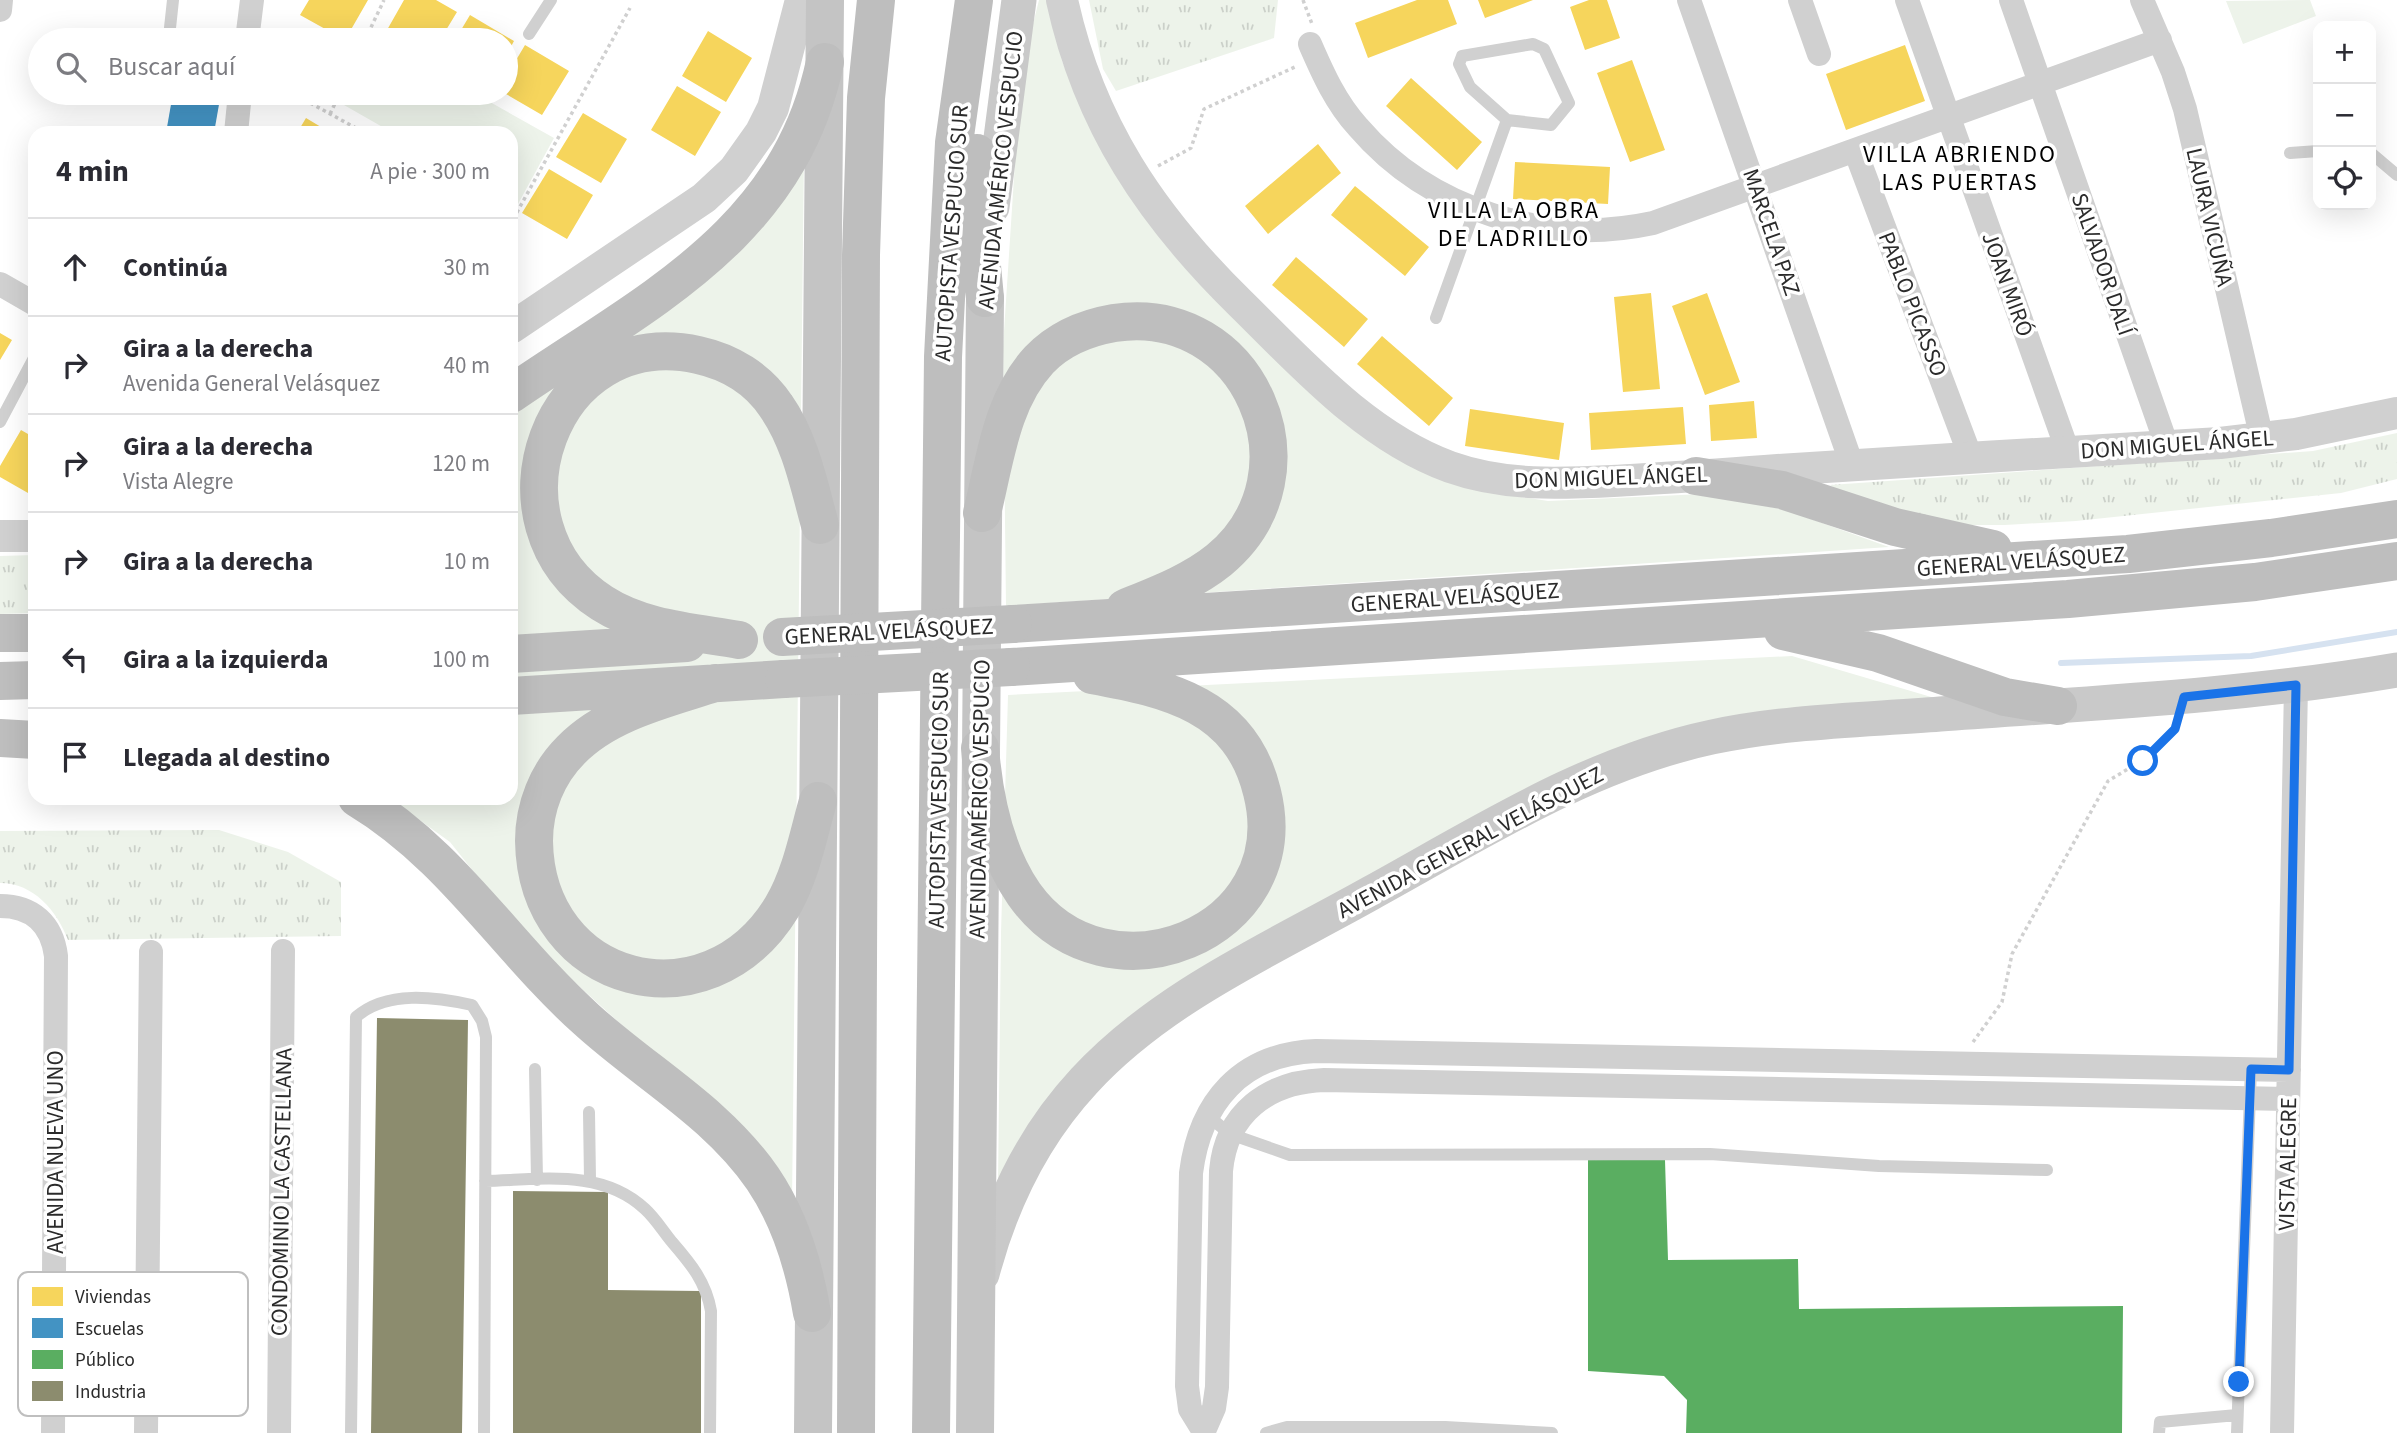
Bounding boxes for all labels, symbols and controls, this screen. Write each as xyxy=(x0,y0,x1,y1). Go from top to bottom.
map controls xyxy=(2313,21,2376,210)
button: + xyxy=(2313,21,2376,84)
search box xyxy=(28,28,518,105)
street label: AVENIDA AMÉRICO VESPUCIO xyxy=(969,29,1032,311)
icon: search xyxy=(52,48,90,86)
text: Buscar aquí xyxy=(108,48,235,85)
button: − xyxy=(2313,84,2376,147)
street label: AUTOPISTA VESPUCIO SUR xyxy=(926,104,977,362)
district label: VILLA ABRIENDO LAS PUERTAS xyxy=(1863,137,2057,200)
street label: LAURA VICUÑA xyxy=(2178,145,2242,290)
button: locate xyxy=(2313,147,2376,210)
text: 4 min xyxy=(56,150,129,193)
text: A pie · 300 m xyxy=(370,155,490,188)
street label: MARCELA PAZ xyxy=(1734,164,1809,300)
street label: SALVADOR DALÍ xyxy=(2063,188,2143,341)
district label: VILLA LA OBRA DE LADRILLO xyxy=(1428,193,1600,256)
street label: PABLO PICASSO xyxy=(1870,227,1955,381)
street label: JOAN MIRÓ xyxy=(1973,227,2042,341)
icon: ahead xyxy=(56,248,94,286)
text: Continúa xyxy=(123,249,228,286)
text: 30 m xyxy=(443,251,490,284)
text: Gira a la derecha xyxy=(123,330,313,367)
icon: right xyxy=(56,346,94,384)
text: 40 m xyxy=(443,349,490,382)
text: Avenida General Velásquez xyxy=(123,367,380,400)
street label: DON MIGUEL ÁNGEL xyxy=(2079,421,2275,468)
text: Gira a la derecha xyxy=(123,428,313,465)
icon: right xyxy=(56,444,94,482)
text: 120 m xyxy=(432,447,490,480)
street label: DON MIGUEL ÁNGEL xyxy=(1514,458,1708,497)
text: Vista Alegre xyxy=(123,465,233,498)
street label: GENERAL VELÁSQUEZ xyxy=(1916,538,2127,585)
icon: right xyxy=(56,542,94,580)
text: Gira a la derecha xyxy=(123,543,313,580)
text: 10 m xyxy=(443,545,490,578)
street label: GENERAL VELÁSQUEZ xyxy=(1350,574,1561,621)
street label: GENERAL VELÁSQUEZ xyxy=(784,610,994,653)
icon: left xyxy=(56,640,94,678)
text: Gira a la izquierda xyxy=(123,641,328,678)
text: 100 m xyxy=(432,643,490,676)
street label: AVENIDA AMÉRICO VESPUCIO xyxy=(961,659,998,939)
street label: AUTOPISTA VESPUCIO SUR xyxy=(920,671,957,929)
icon: arrive xyxy=(56,738,94,776)
text: Llegada al destino xyxy=(123,739,330,776)
route start xyxy=(2127,745,2158,776)
street label: AVENIDA GENERAL VELÁSQUEZ xyxy=(1331,758,1609,927)
street label: CONDOMINIO LA CASTELLANA xyxy=(262,1047,301,1336)
street label: AVENIDA NUEVA UNO xyxy=(39,1050,72,1254)
street label: VISTA ALEGRE xyxy=(2270,1097,2305,1231)
legend xyxy=(18,1272,248,1416)
text: Viviendas xyxy=(75,1284,151,1311)
text: Escuelas xyxy=(75,1316,144,1343)
text: Público xyxy=(75,1347,135,1374)
route end xyxy=(2223,1366,2254,1397)
text: Industria xyxy=(75,1379,146,1406)

